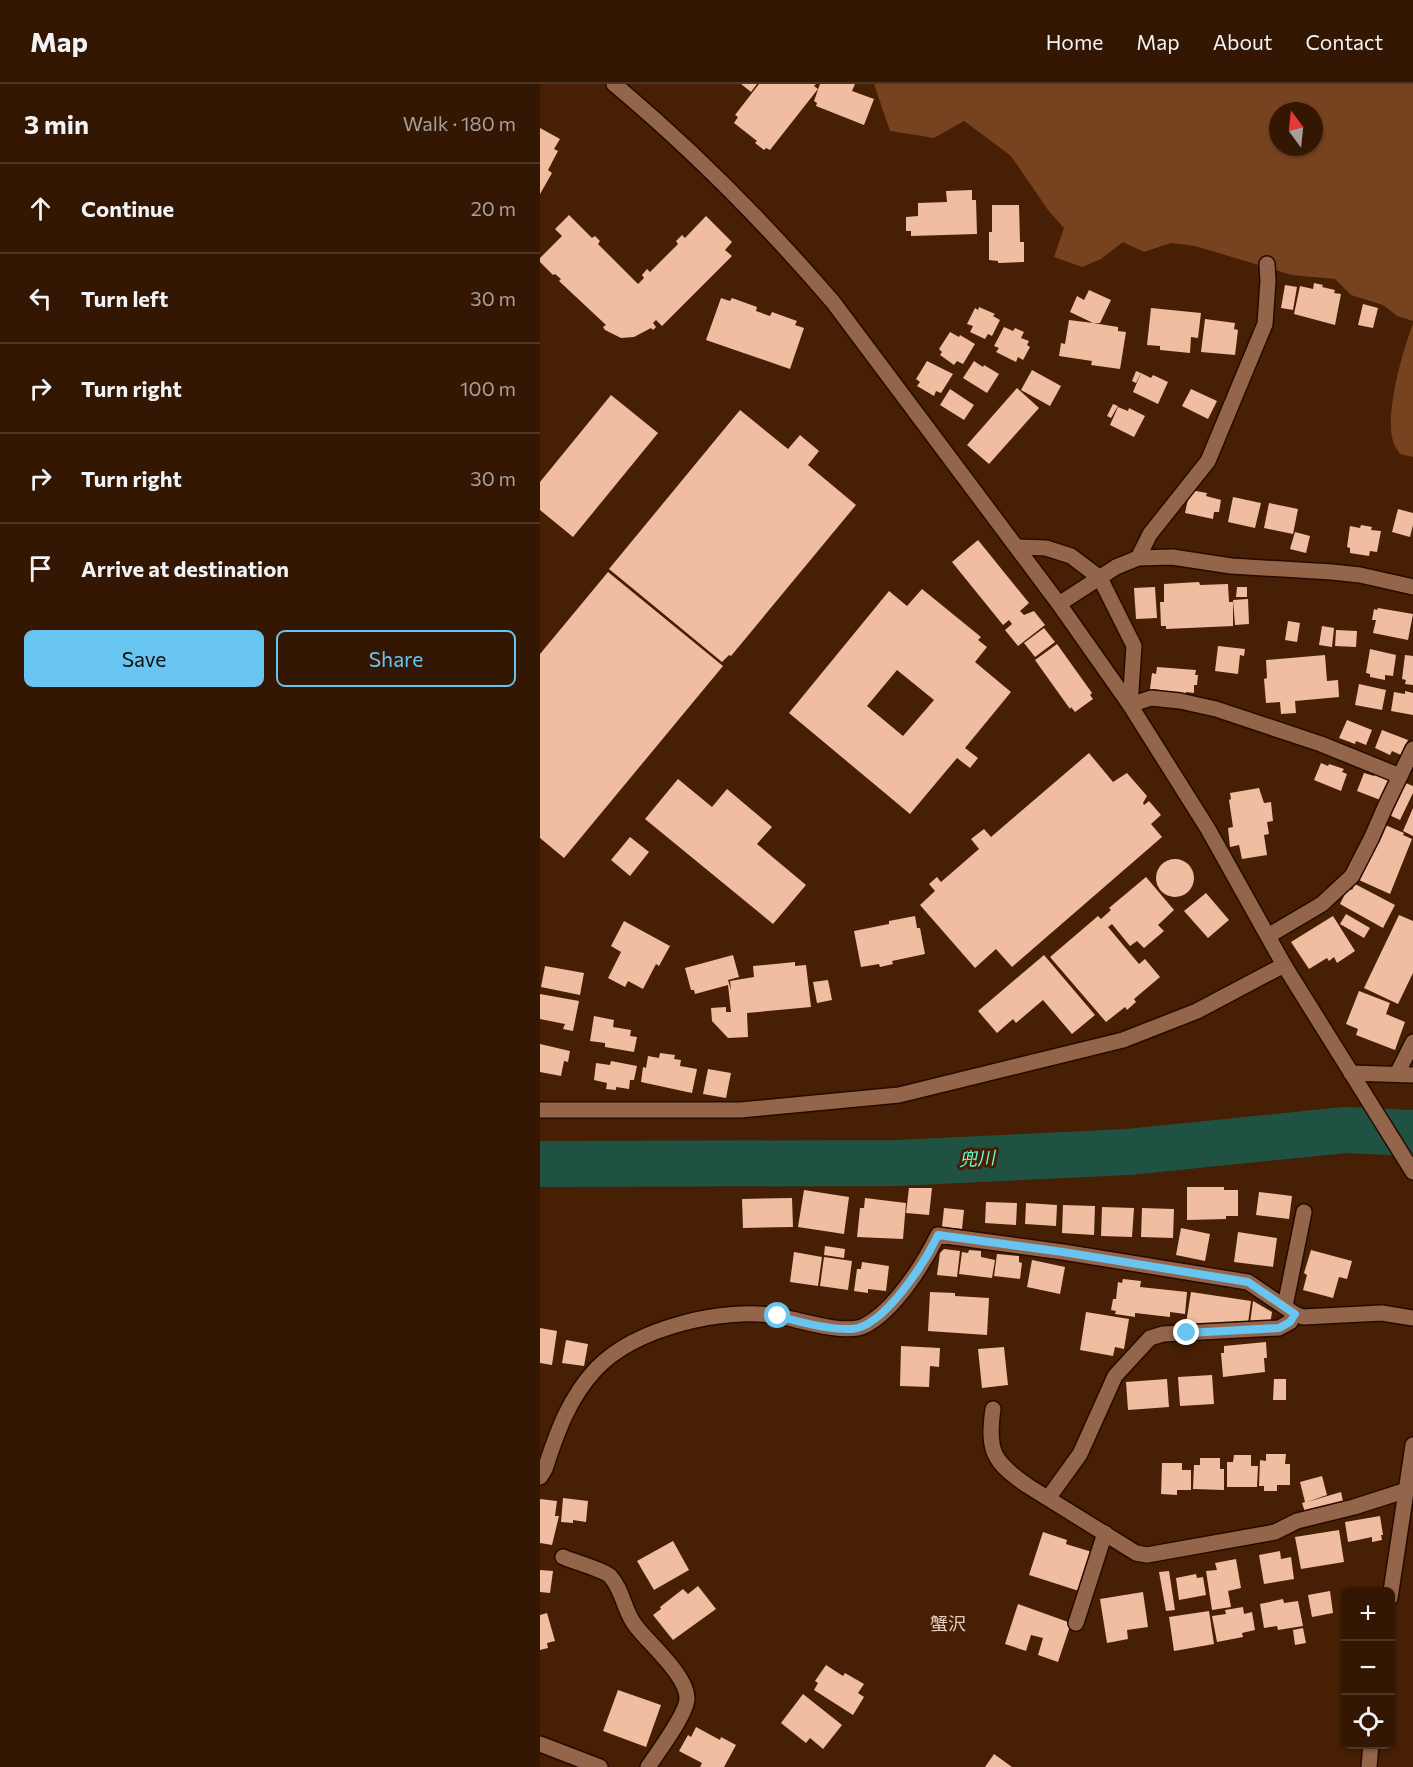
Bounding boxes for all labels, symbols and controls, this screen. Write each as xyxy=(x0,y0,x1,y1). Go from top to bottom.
text: Map xyxy=(30,24,88,58)
text: Home xyxy=(1046,29,1103,54)
text: Map xyxy=(1136,29,1180,54)
text: About xyxy=(1213,29,1272,54)
text: Contact xyxy=(1305,29,1383,54)
north arrow xyxy=(1269,102,1323,156)
text: 3 min xyxy=(24,108,89,139)
text: Walk · 180 m xyxy=(403,111,516,135)
icon: ahead xyxy=(24,192,57,225)
text: Continue xyxy=(81,195,174,222)
text: 20 m xyxy=(471,196,516,220)
icon: left xyxy=(24,282,57,315)
text: Turn left xyxy=(81,285,168,312)
text: 30 m xyxy=(470,286,516,310)
icon: right xyxy=(24,372,57,405)
text: Turn right xyxy=(81,375,182,402)
text: 100 m xyxy=(460,376,516,400)
icon: right xyxy=(24,462,57,495)
text: Turn right xyxy=(81,465,182,492)
text: 30 m xyxy=(470,466,516,490)
icon: arrive xyxy=(24,552,57,585)
text: Arrive at destination xyxy=(81,555,289,582)
button: Save xyxy=(24,630,264,687)
button: Share xyxy=(276,630,516,687)
water label: 兜川 xyxy=(958,1146,997,1170)
route start xyxy=(764,1302,790,1328)
route end xyxy=(1173,1319,1199,1345)
map controls xyxy=(1341,1587,1395,1749)
button: + xyxy=(1341,1587,1395,1641)
district label: 蟹沢 xyxy=(930,1612,966,1634)
button: − xyxy=(1341,1641,1395,1695)
button: locate xyxy=(1341,1695,1395,1749)

